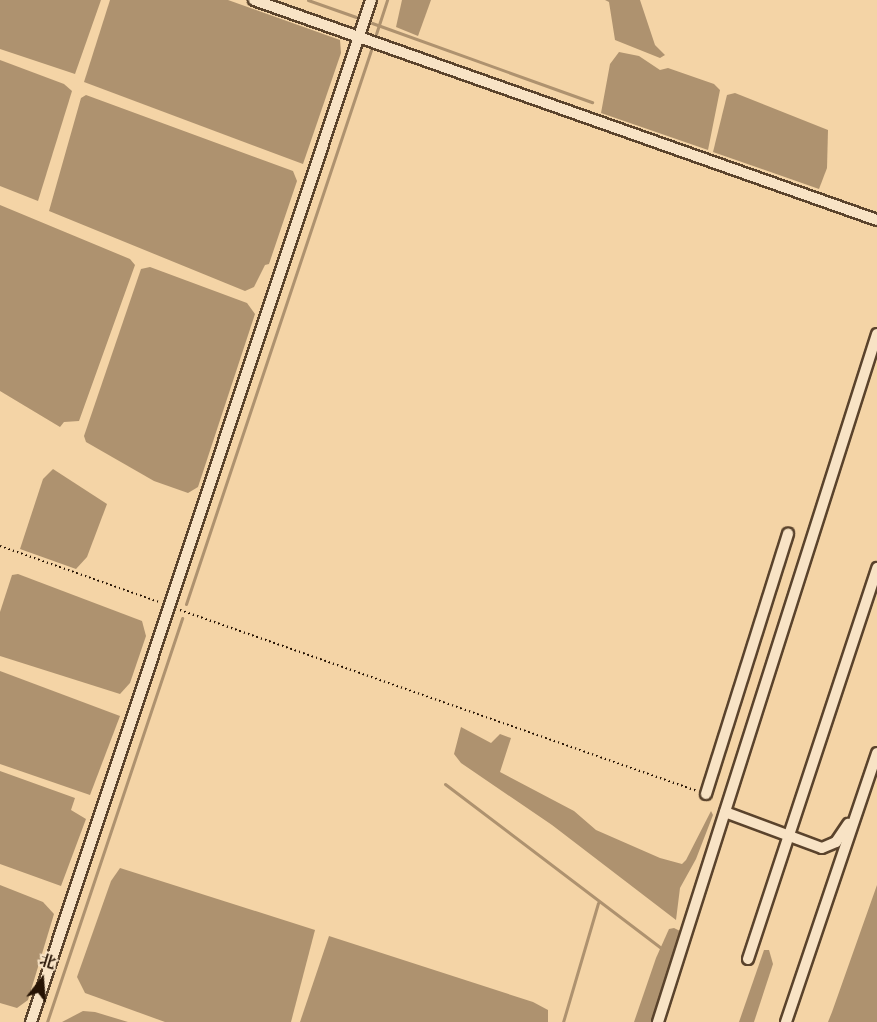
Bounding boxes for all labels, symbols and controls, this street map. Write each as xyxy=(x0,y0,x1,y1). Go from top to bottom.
north arrow xyxy=(12,950,72,1010)
text: 北 xyxy=(37,951,58,975)

